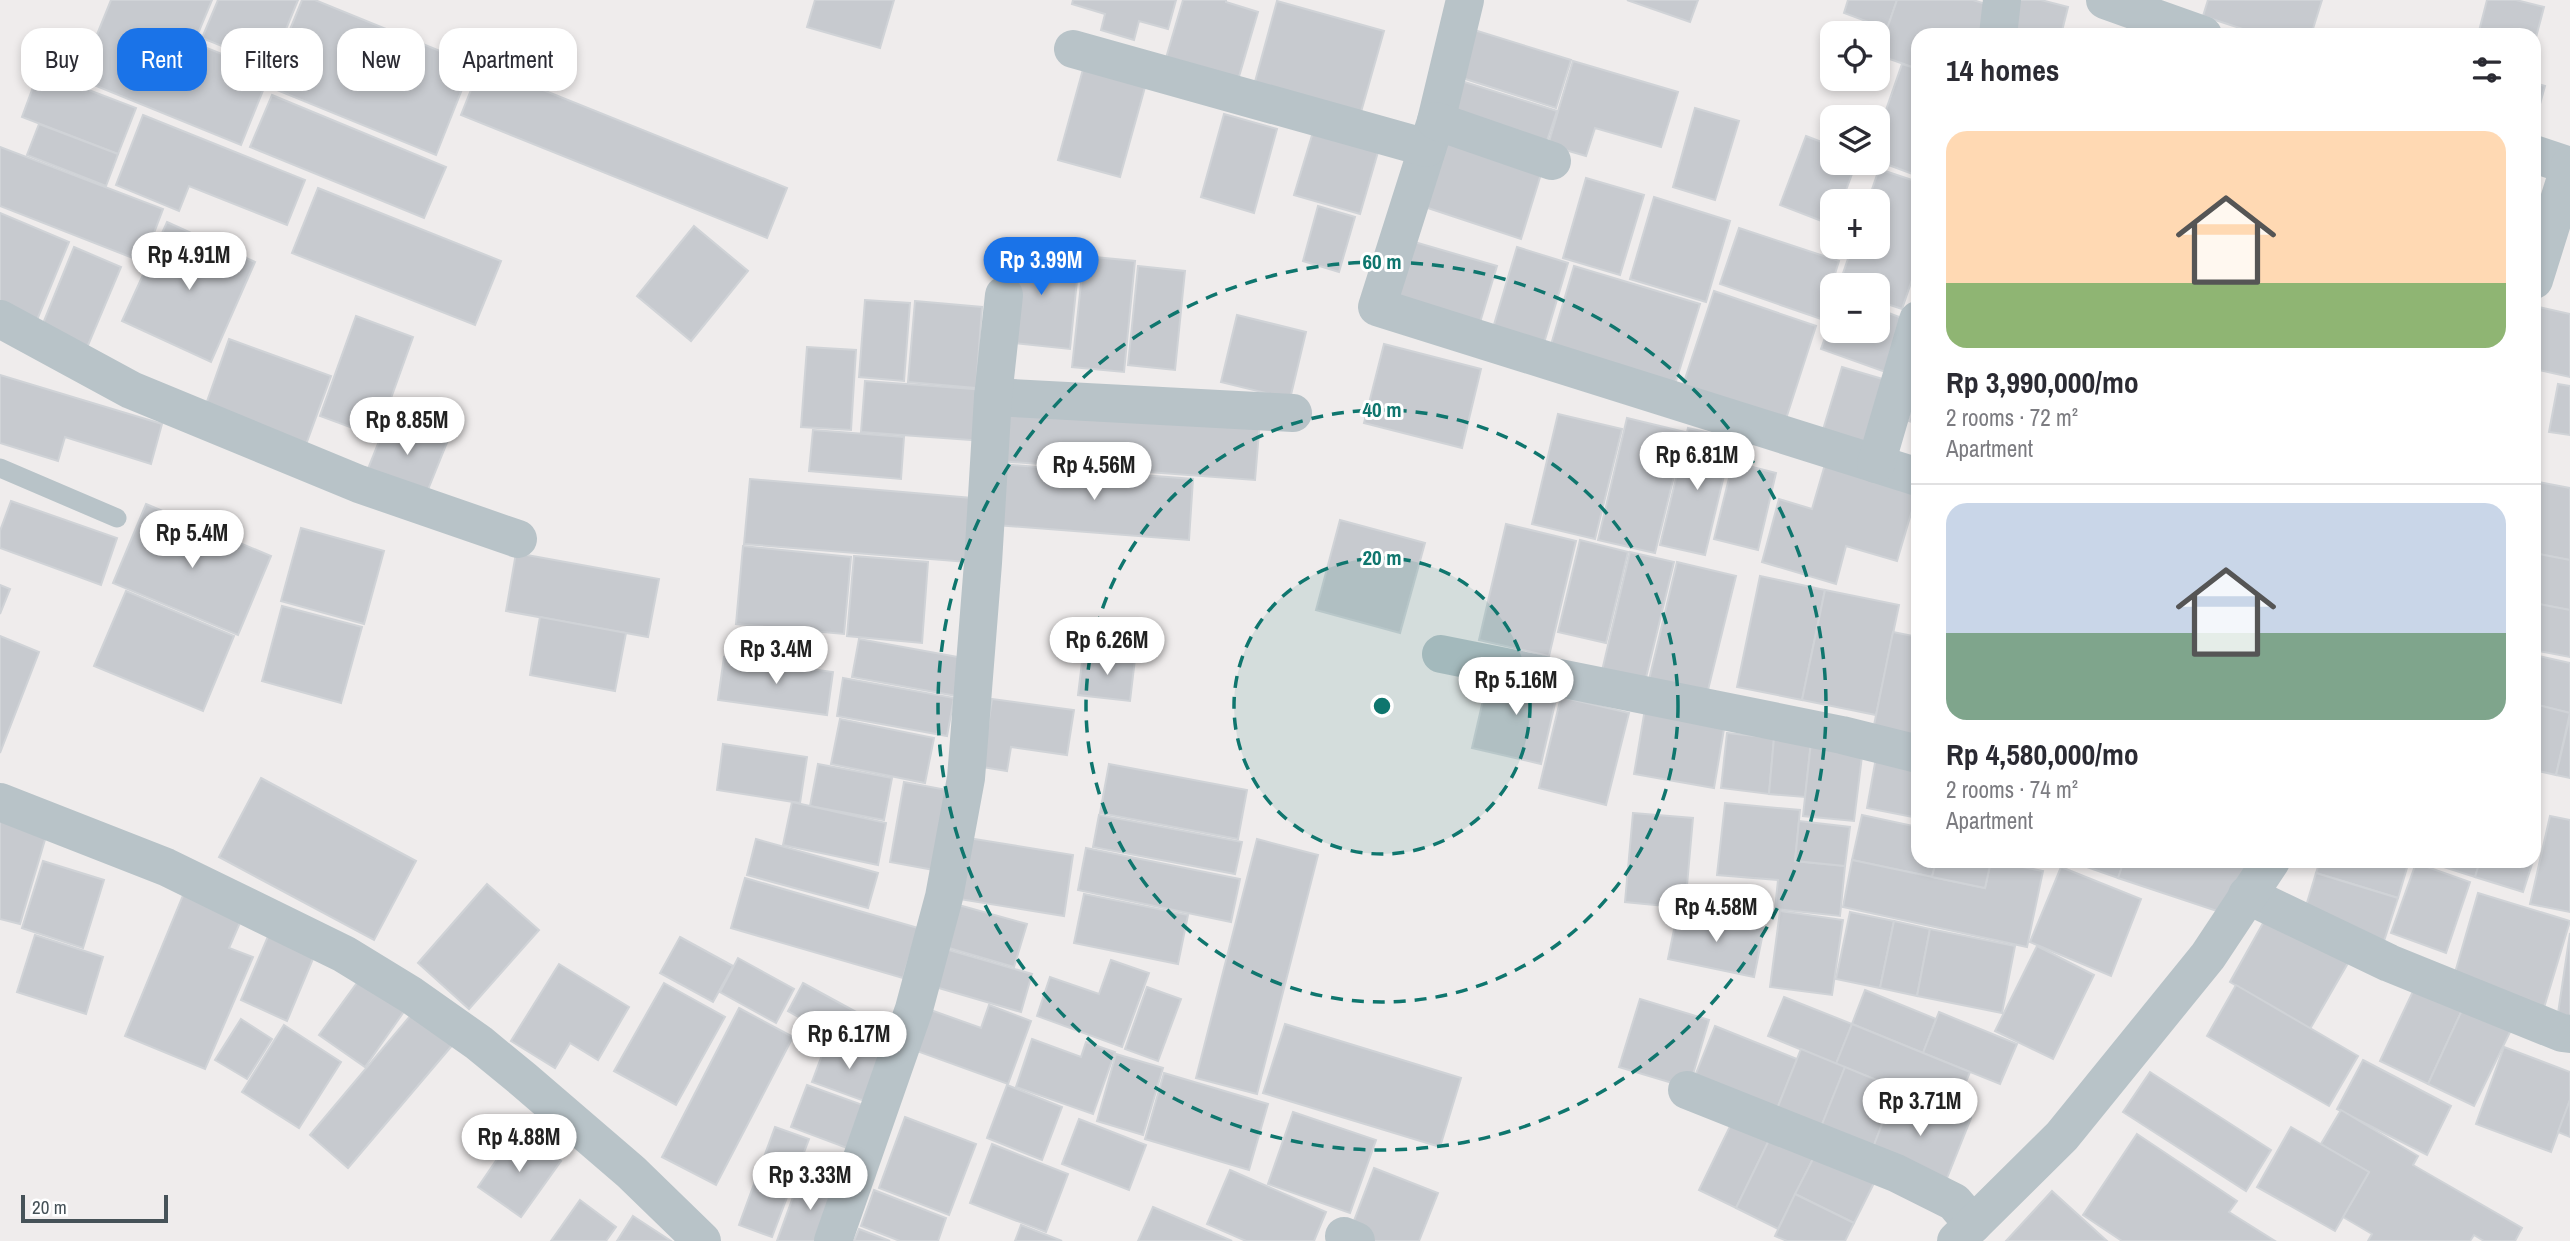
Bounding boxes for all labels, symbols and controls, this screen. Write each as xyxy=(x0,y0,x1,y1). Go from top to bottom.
map controls xyxy=(1820,21,1890,343)
button: locate xyxy=(1820,21,1890,91)
chip: Buy xyxy=(21,28,103,91)
chip: Rent xyxy=(117,28,207,91)
chip: Filters xyxy=(221,28,323,91)
chip: New xyxy=(337,28,425,91)
chip: Apartment xyxy=(439,28,577,91)
text: 14 homes xyxy=(1946,50,2060,90)
icon: filters xyxy=(2468,51,2506,89)
button: layers xyxy=(1820,105,1890,175)
icon: home xyxy=(2163,177,2289,303)
button: + xyxy=(1820,189,1890,259)
pin: Rp 4.91M xyxy=(117,232,261,292)
pin: Rp 3.99M xyxy=(969,238,1113,297)
text: Rp 4.91M xyxy=(148,239,230,270)
text: Rp 3.99M xyxy=(1000,244,1082,275)
text: 60 m xyxy=(1362,247,1402,276)
button: − xyxy=(1820,273,1890,343)
text: Rp 3,990,000/mo xyxy=(1946,362,2139,402)
text: 40 m xyxy=(1362,395,1402,424)
pin: Rp 8.85M xyxy=(335,398,479,457)
text: 2 rooms · 72 m² xyxy=(1946,402,2078,433)
text: Rp 8.85M xyxy=(366,404,448,435)
pin: Rp 6.81M xyxy=(1625,433,1769,492)
text: Apartment xyxy=(1946,433,2033,464)
text: Rp 6.81M xyxy=(1656,439,1738,470)
pin: Rp 4.56M xyxy=(1022,442,1166,502)
text: Rp 4.56M xyxy=(1053,449,1135,480)
pin: Rp 5.4M xyxy=(127,510,257,570)
text: Rp 5.4M xyxy=(156,517,228,548)
text: 20 m xyxy=(1362,543,1402,572)
icon: home xyxy=(2163,549,2289,675)
pin: Rp 6.26M xyxy=(1035,618,1179,677)
text: Rp 6.26M xyxy=(1066,624,1148,655)
pin: Rp 3.4M xyxy=(711,626,841,686)
text: Rp 3.4M xyxy=(740,633,812,664)
pin: Rp 5.16M xyxy=(1444,658,1588,717)
text: Rp 5.16M xyxy=(1475,664,1557,695)
centre of rings xyxy=(1370,694,1394,718)
text: Rp 4,580,000/mo xyxy=(1946,734,2139,774)
text: 2 rooms · 74 m² xyxy=(1946,774,2078,805)
text: Apartment xyxy=(1946,805,2033,836)
pin: Rp 4.58M xyxy=(1644,884,1788,944)
text: Rp 4.58M xyxy=(1675,891,1757,922)
pin: Rp 6.17M xyxy=(777,1012,921,1071)
text: Rp 6.17M xyxy=(808,1018,890,1049)
pin: Rp 3.71M xyxy=(1848,1078,1992,1138)
text: Rp 3.71M xyxy=(1879,1085,1961,1116)
pin: Rp 4.88M xyxy=(447,1114,591,1174)
text: Rp 4.88M xyxy=(478,1121,560,1152)
pin: Rp 3.33M xyxy=(738,1152,882,1212)
text: Rp 3.33M xyxy=(769,1159,851,1190)
scale bar xyxy=(21,1192,168,1224)
text: 20 m xyxy=(32,1194,67,1220)

